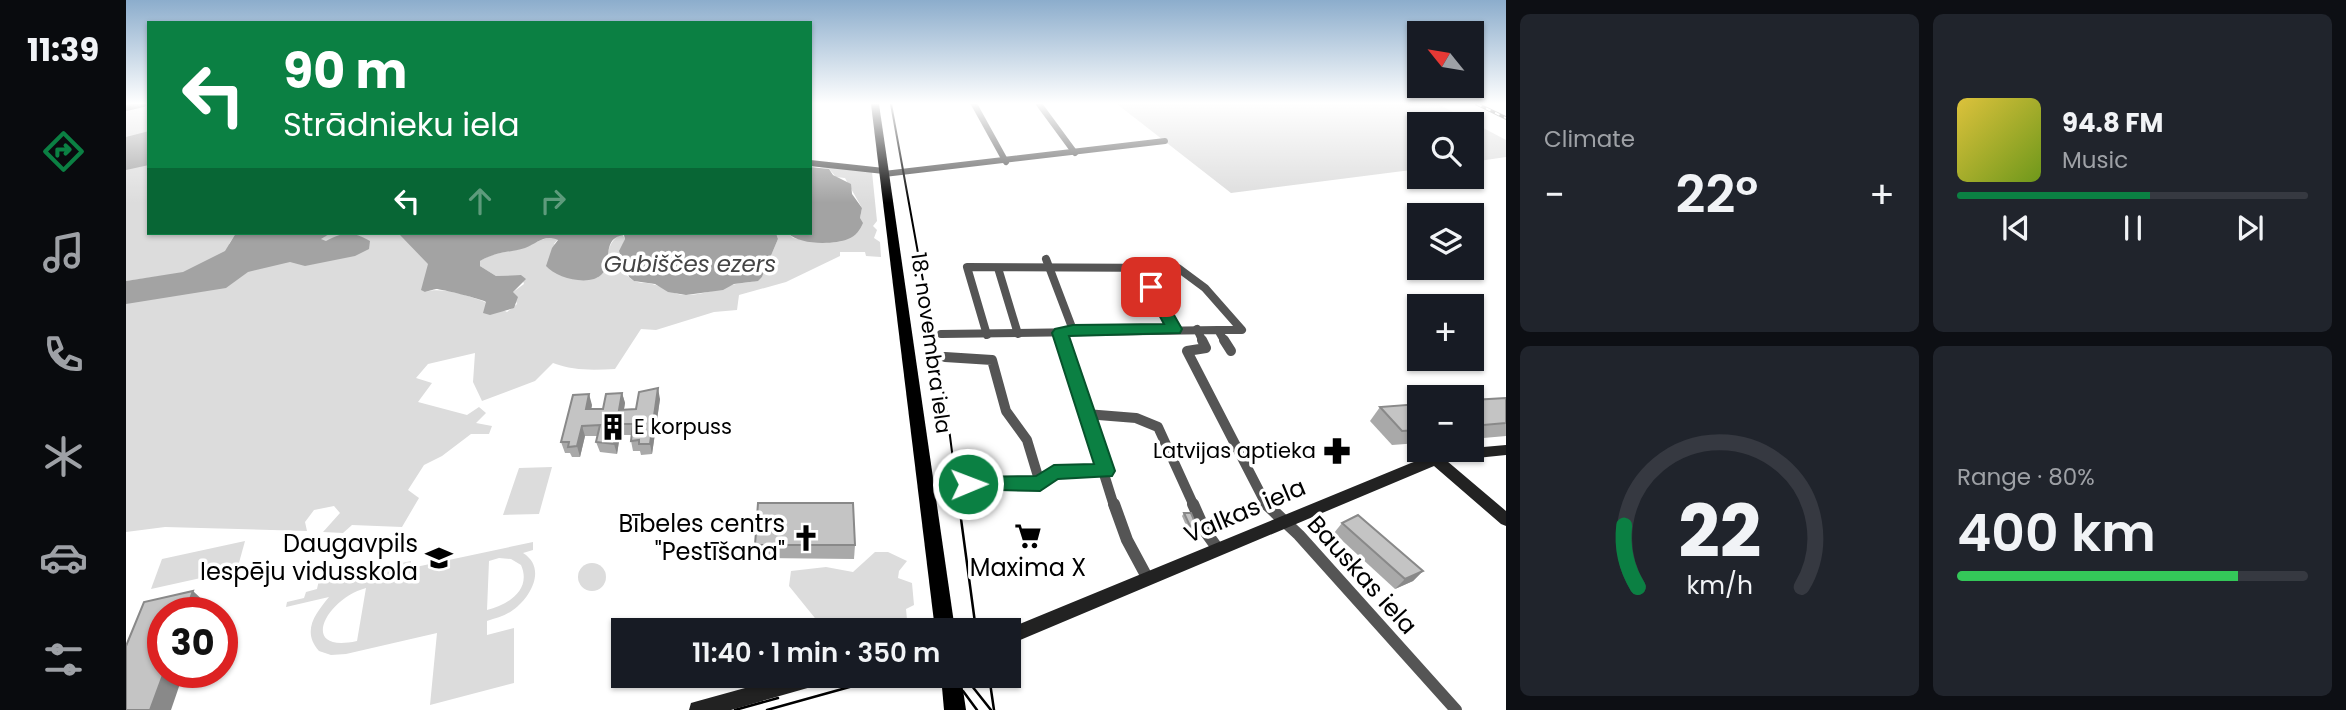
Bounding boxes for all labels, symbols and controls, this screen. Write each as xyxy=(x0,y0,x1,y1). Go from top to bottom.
north arrow xyxy=(1407,21,1484,98)
map controls xyxy=(1407,21,1484,462)
text: 11:39 xyxy=(27,27,99,72)
text: 90 m xyxy=(283,37,407,105)
icon: left xyxy=(168,49,259,140)
text: Strādnieku iela xyxy=(283,102,520,147)
text: 94.8 FM xyxy=(2062,105,2163,141)
button: search xyxy=(1407,112,1484,189)
text: Climate xyxy=(1544,123,1635,155)
icon: directions xyxy=(39,127,88,176)
text: Music xyxy=(2062,144,2128,176)
text: 22° xyxy=(1676,158,1758,231)
text: − xyxy=(1544,168,1565,221)
text: + xyxy=(1869,168,1895,221)
icon: left xyxy=(388,182,426,220)
icon: ahead xyxy=(461,182,499,220)
icon: right xyxy=(534,182,572,220)
button: layers xyxy=(1407,203,1484,280)
icon: previous xyxy=(1997,209,2035,247)
icon: pause xyxy=(2114,209,2152,247)
icon: next xyxy=(2231,209,2269,247)
icon: music xyxy=(39,228,88,277)
water label: Gubiščes ezers xyxy=(604,248,776,280)
street label: 18. novembra iela xyxy=(904,250,959,435)
pin xyxy=(1121,257,1181,317)
icon: arrive xyxy=(1132,268,1170,306)
button: + xyxy=(1407,294,1484,371)
icon: phone xyxy=(39,330,88,379)
button: − xyxy=(1407,385,1484,462)
building icon: E korpuss xyxy=(598,412,628,442)
place label: E korpuss xyxy=(634,412,732,441)
icon: climate xyxy=(39,432,88,481)
place label: Latvijas aptieka xyxy=(1153,436,1316,465)
pharmacy icon: Latvijas aptieka xyxy=(1322,436,1352,466)
position arrow xyxy=(931,447,1005,521)
text: Range · 80% xyxy=(1957,461,2095,493)
street label: Valkas iela xyxy=(1179,470,1311,551)
text: 22 xyxy=(1678,481,1761,582)
text: 400 km xyxy=(1957,496,2156,569)
place label: Bībeles centrs "Pestīšana" xyxy=(619,507,785,568)
street label: Bauskas iela xyxy=(1300,508,1425,641)
supermarket icon: Maxima X xyxy=(1013,521,1043,551)
church icon: Bībeles centrs "Pestīšana" xyxy=(791,523,821,553)
place label: Daugavpils Iespēju vidusskola xyxy=(200,527,418,588)
icon: car xyxy=(39,533,88,582)
school or university icon: Daugavpils Iespēju vidusskola xyxy=(424,543,454,573)
place label: Maxima X xyxy=(970,551,1086,584)
text: km/h xyxy=(1686,568,1753,603)
speed limit sign: 30 xyxy=(147,597,238,688)
icon: filters xyxy=(39,635,88,684)
text: 11:40 · 1 min · 350 m xyxy=(692,635,940,671)

